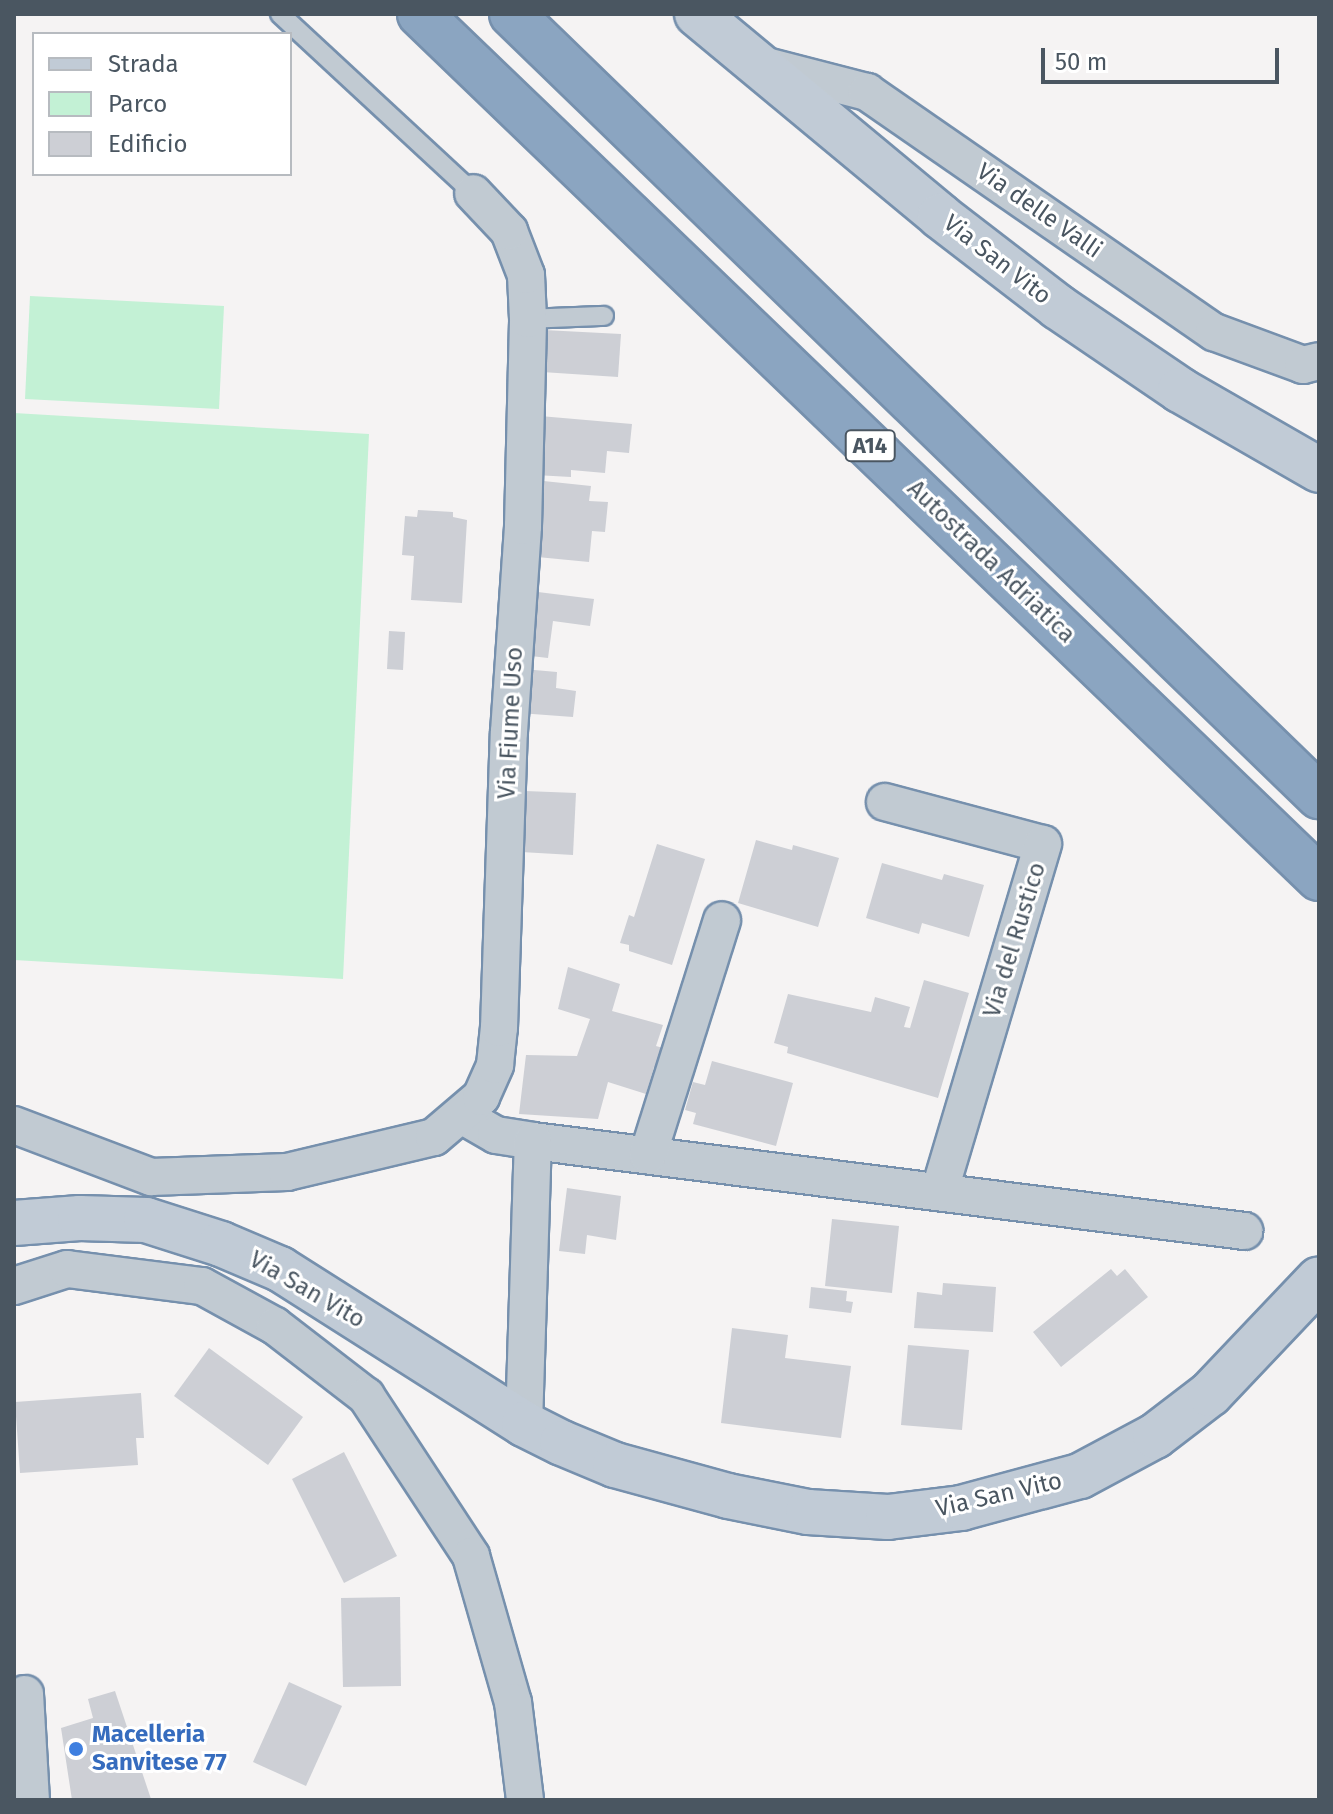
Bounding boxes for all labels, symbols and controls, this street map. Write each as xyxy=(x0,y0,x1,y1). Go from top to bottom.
legend xyxy=(32,32,292,176)
scale bar xyxy=(1045,32,1283,82)
text: 50 m xyxy=(1055,48,1107,76)
text: Strada xyxy=(108,50,179,78)
text: Parco xyxy=(108,90,167,118)
text: Edificio xyxy=(108,130,188,158)
street label: Via delle Valli xyxy=(971,157,1107,265)
street label: Via San Vito xyxy=(937,209,1057,311)
road number: A14 xyxy=(844,428,896,464)
street label: Autostrada Adriatica xyxy=(901,475,1081,649)
street label: Via Fiume Uso xyxy=(493,646,529,800)
street label: Via del Rustico xyxy=(978,859,1052,1021)
street label: Via San Vito xyxy=(244,1245,370,1335)
street label: Via San Vito xyxy=(933,1467,1065,1523)
place label: Macelleria Sanvitese 77 xyxy=(92,1721,227,1777)
marker: Macelleria Sanvitese 77 xyxy=(67,1740,85,1758)

